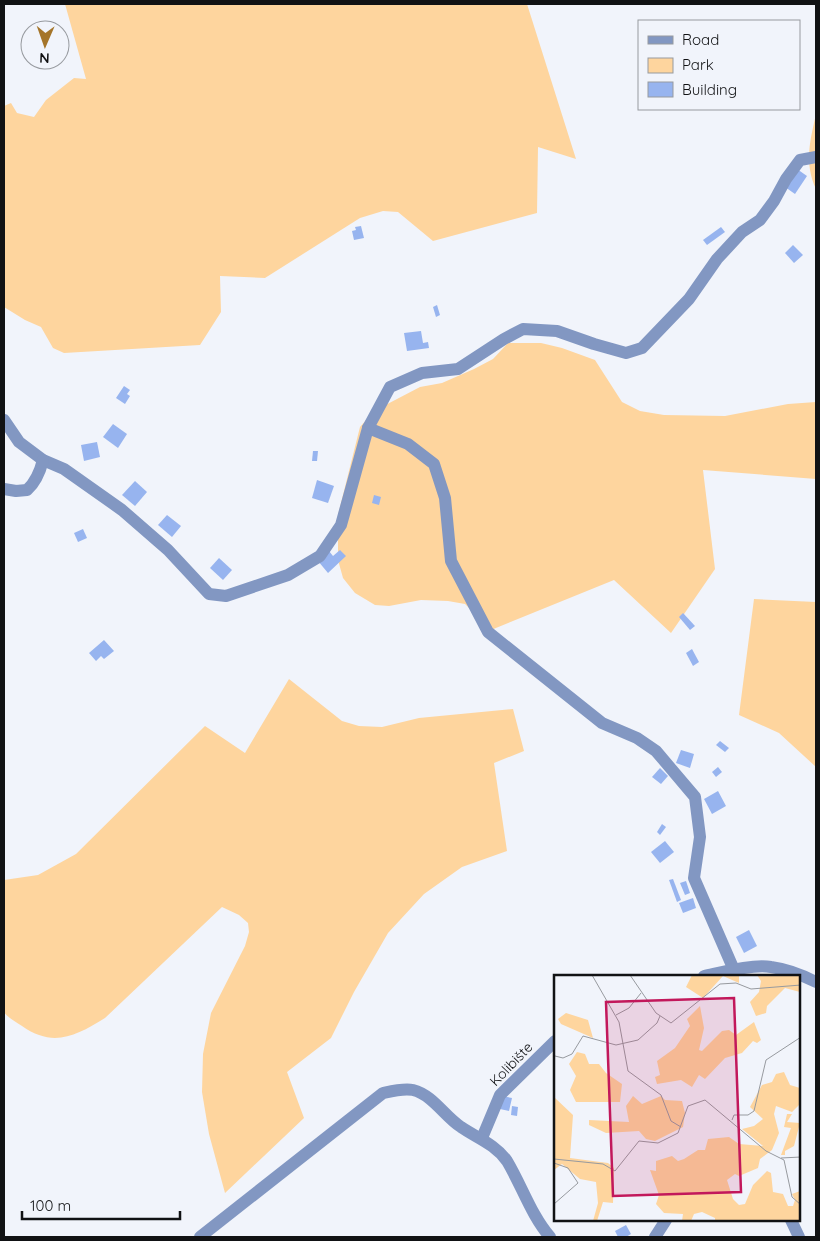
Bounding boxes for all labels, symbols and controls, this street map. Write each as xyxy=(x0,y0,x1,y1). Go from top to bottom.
north arrow xyxy=(20,20,70,70)
legend xyxy=(638,20,800,110)
text: Road xyxy=(682,30,719,49)
text: N xyxy=(39,49,50,67)
text: Park xyxy=(682,55,714,74)
text: Building xyxy=(682,80,737,99)
inset map xyxy=(554,975,800,1221)
street label: Kolibište xyxy=(486,1038,536,1090)
scale bar xyxy=(22,1188,180,1220)
text: 100 m xyxy=(30,1196,71,1215)

